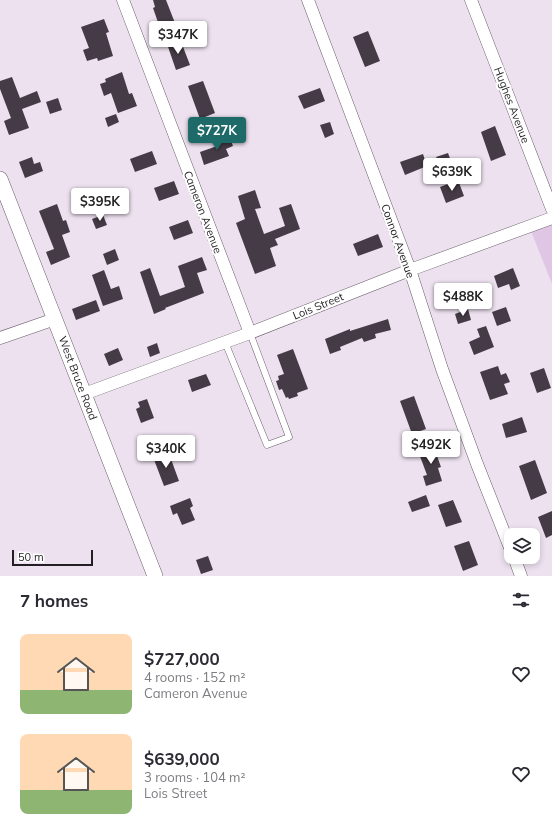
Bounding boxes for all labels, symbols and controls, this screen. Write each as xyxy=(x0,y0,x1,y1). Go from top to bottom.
pin: $347K xyxy=(150,21,206,55)
text: $347K xyxy=(158,26,198,42)
street label: Hughes Avenue xyxy=(491,65,533,145)
pin: $727K xyxy=(189,117,245,151)
text: $727K xyxy=(197,122,237,138)
pin: $639K xyxy=(424,158,480,192)
text: $639K xyxy=(432,163,472,179)
street label: Cameron Avenue xyxy=(181,169,225,255)
pin: $395K xyxy=(72,188,128,222)
text: $395K xyxy=(80,193,120,209)
street label: Connor Avenue xyxy=(378,202,418,280)
pin: $488K xyxy=(435,283,491,317)
text: $488K xyxy=(443,288,483,304)
street label: Lois Street xyxy=(291,289,346,323)
street label: West Bruce Road xyxy=(56,334,100,422)
pin: $492K xyxy=(403,431,459,465)
pin: $340K xyxy=(138,435,194,469)
text: $492K xyxy=(411,436,451,452)
text: $340K xyxy=(146,440,186,456)
map controls xyxy=(504,528,540,564)
button: layers xyxy=(504,528,540,564)
scale bar xyxy=(12,548,93,567)
text: 50 m xyxy=(18,550,44,564)
icon: filters xyxy=(510,589,532,611)
text: 7 homes xyxy=(20,590,88,611)
text: $727,000 xyxy=(144,648,220,669)
icon: home xyxy=(52,650,100,698)
icon: heart xyxy=(510,663,532,685)
text: 4 rooms · 152 m² xyxy=(144,669,245,685)
text: Cameron Avenue xyxy=(144,685,247,701)
text: $639,000 xyxy=(144,748,220,769)
icon: home xyxy=(52,750,100,798)
icon: heart xyxy=(510,763,532,785)
text: 3 rooms · 104 m² xyxy=(144,769,245,785)
text: Lois Street xyxy=(144,785,207,801)

